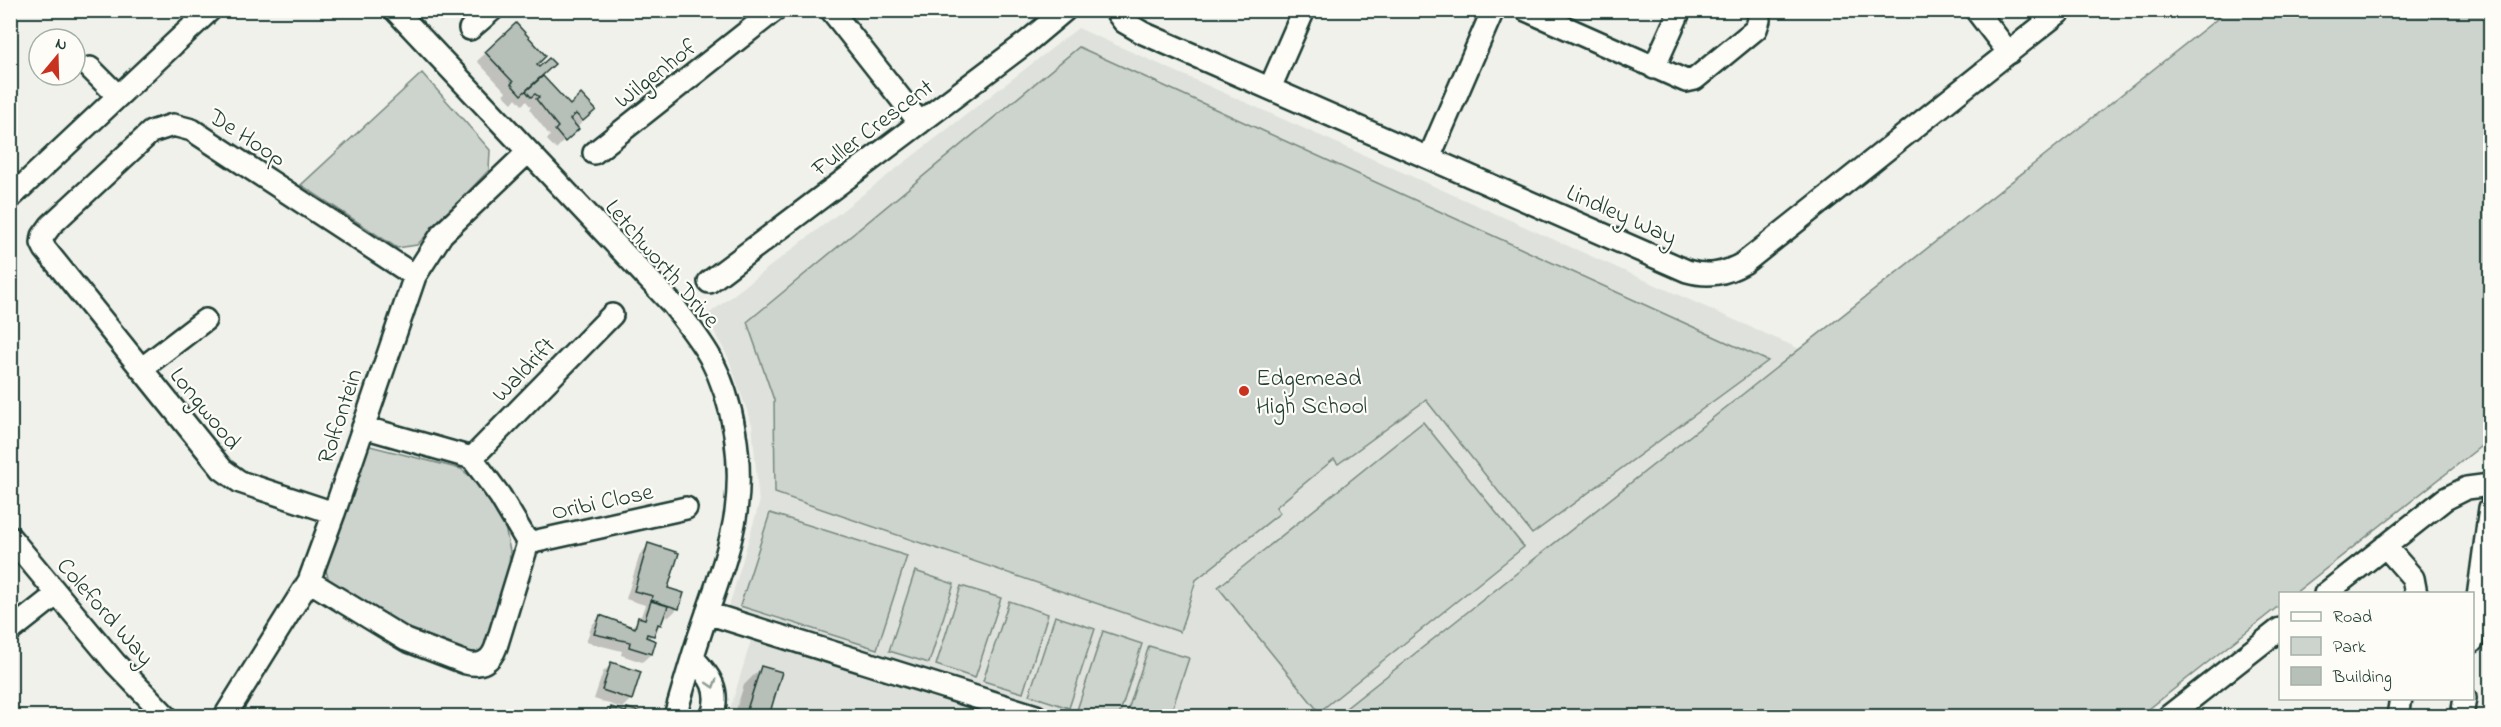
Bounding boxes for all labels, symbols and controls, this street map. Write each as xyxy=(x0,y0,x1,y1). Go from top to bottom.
north arrow xyxy=(27,27,87,87)
street label: Wilgenhof xyxy=(608,31,706,118)
text: N xyxy=(52,32,70,58)
street label: Fuller Crescent xyxy=(804,71,942,187)
street label: De Hoop xyxy=(200,100,292,177)
street label: Lindley Way xyxy=(1560,176,1682,257)
street label: Letchworth Drive xyxy=(595,192,727,337)
street label: Waldrift xyxy=(485,330,565,411)
street label: Longwood xyxy=(160,360,249,459)
place label: Edgemead High School xyxy=(1256,362,1367,425)
street label: Rolfontein xyxy=(310,365,373,469)
marker: Edgemead High School xyxy=(1237,384,1251,398)
street label: Oribi Close xyxy=(548,476,657,531)
street label: Coleford Way xyxy=(46,551,161,675)
legend xyxy=(2279,592,2474,700)
text: Road xyxy=(2333,605,2372,631)
text: Park xyxy=(2333,635,2366,661)
text: Building xyxy=(2332,665,2392,692)
one-way arrow xyxy=(705,678,717,689)

